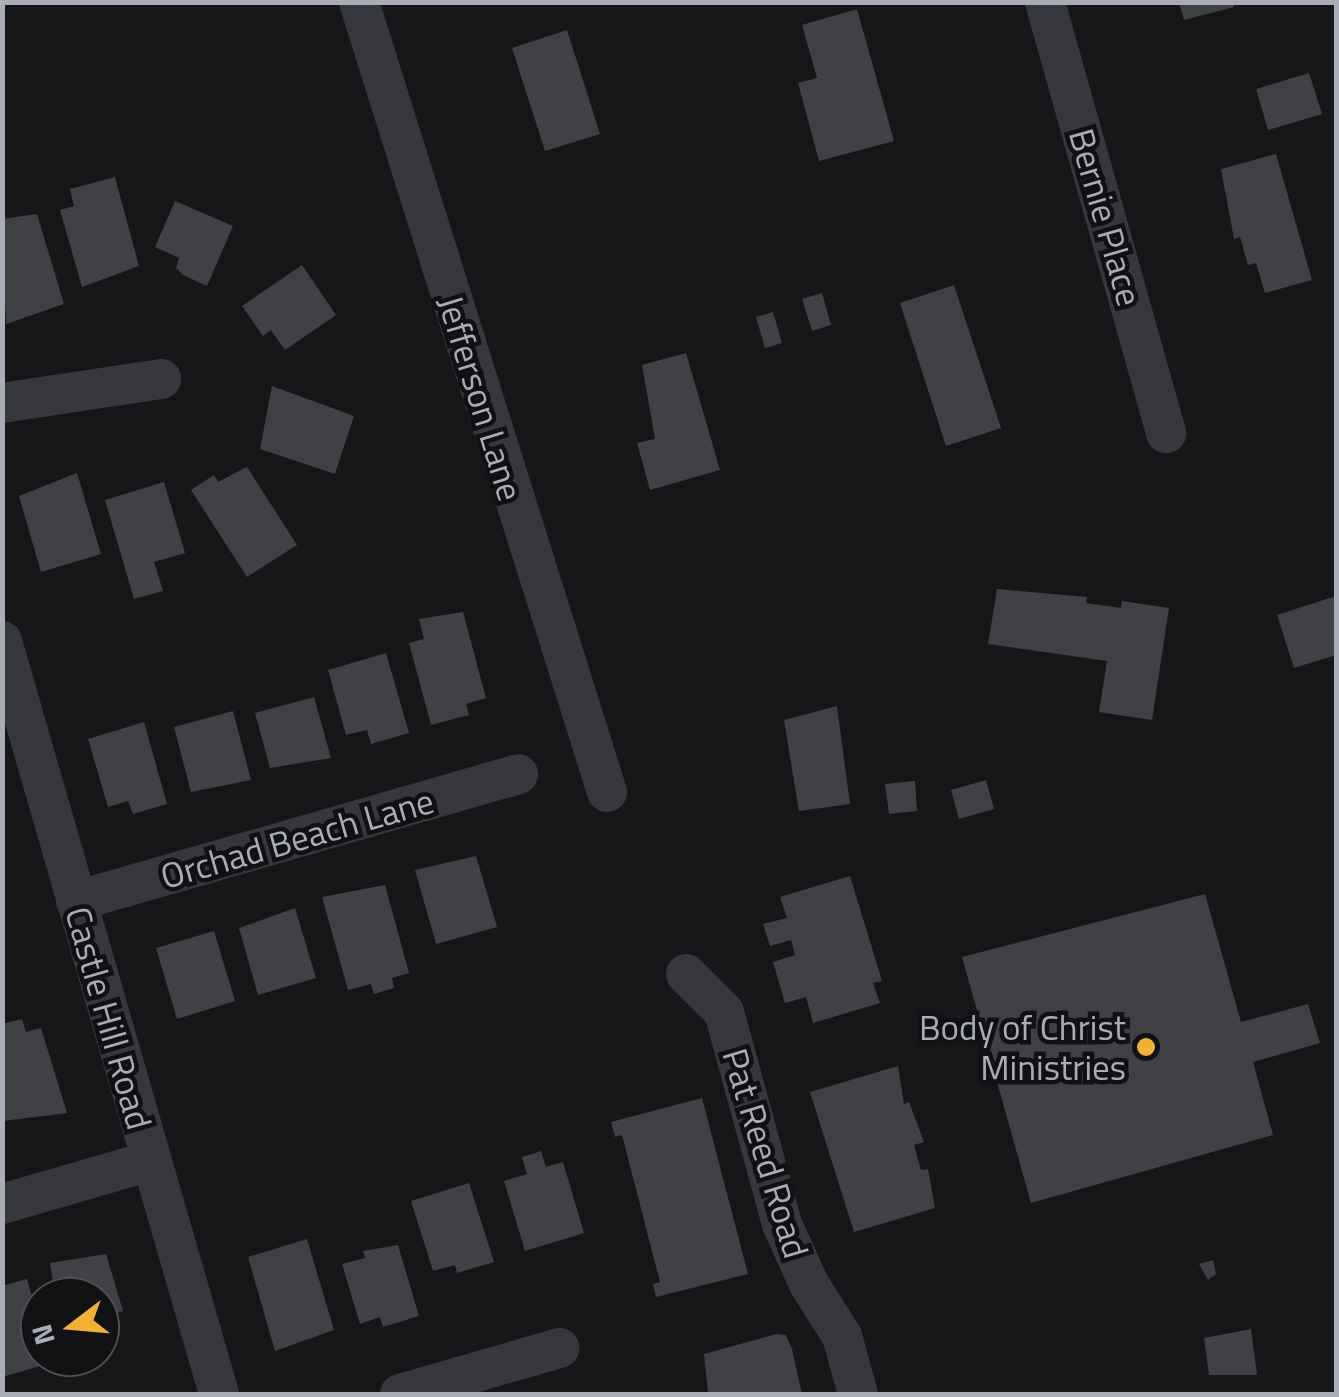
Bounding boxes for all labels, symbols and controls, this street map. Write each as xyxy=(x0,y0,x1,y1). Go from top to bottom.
street label: Bernie Place xyxy=(1061,124,1151,310)
street label: Jefferson Lane xyxy=(430,290,532,506)
street label: Orchad Beach Lane xyxy=(156,779,438,897)
street label: Castle Hill Road xyxy=(57,902,161,1134)
place label: Body of Christ Ministries xyxy=(919,1006,1126,1088)
marker: Body of Christ Ministries xyxy=(1135,1036,1157,1058)
street label: Pat Reed Road xyxy=(714,1043,818,1263)
north arrow xyxy=(20,1277,120,1377)
text: N xyxy=(19,1320,66,1350)

